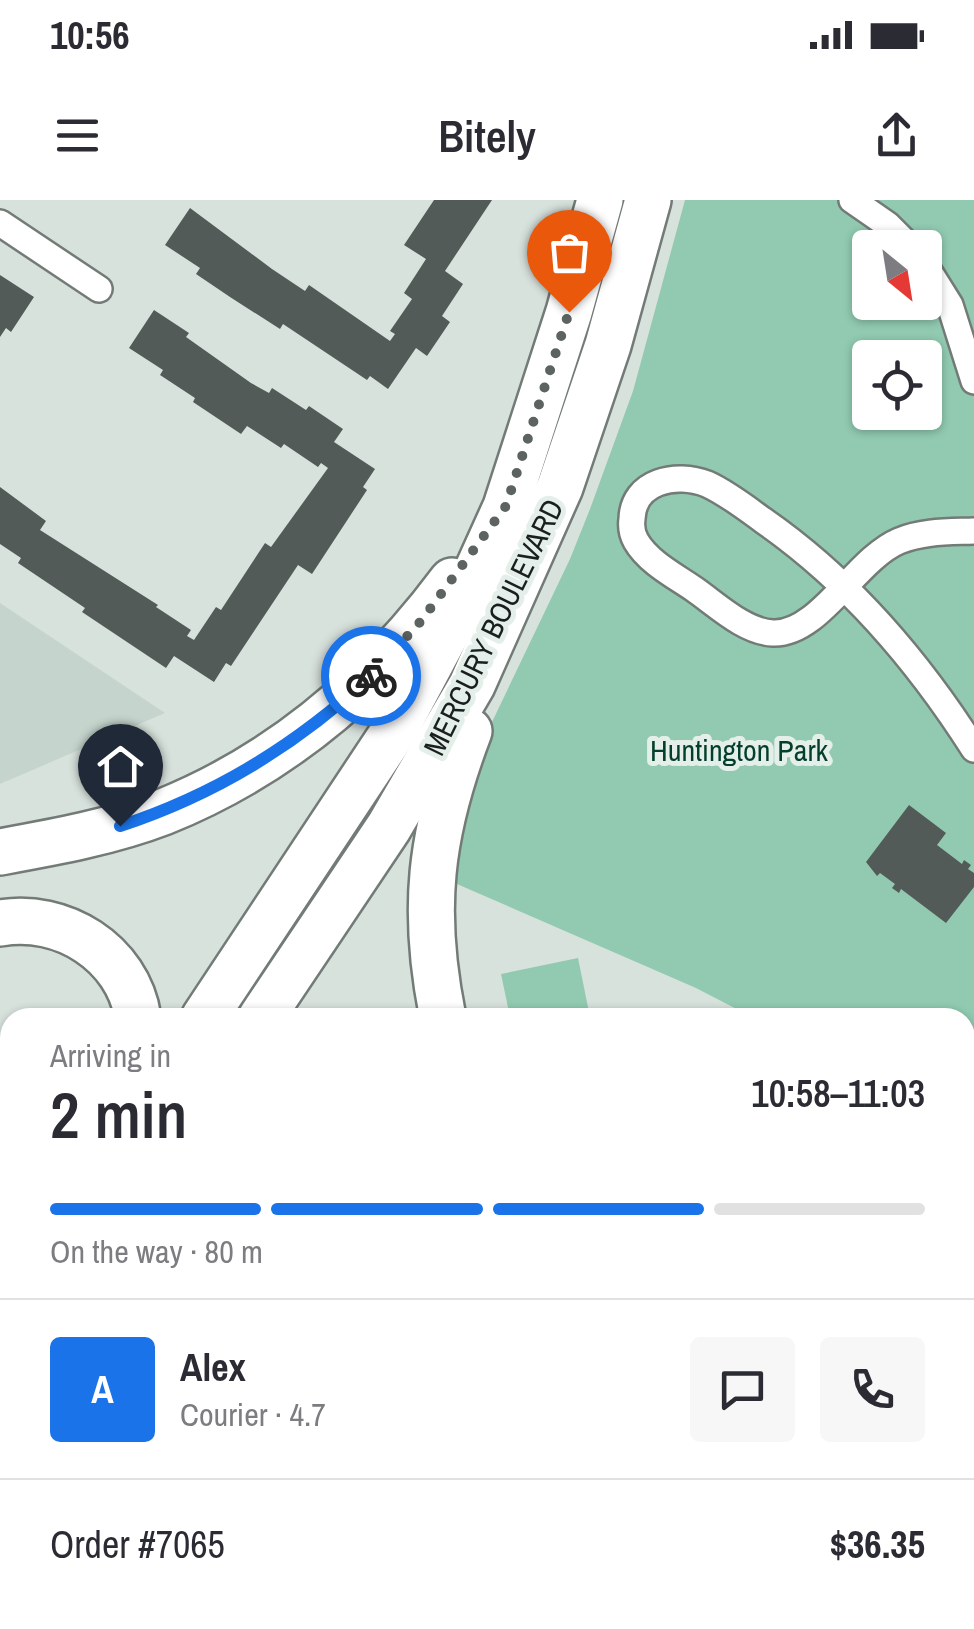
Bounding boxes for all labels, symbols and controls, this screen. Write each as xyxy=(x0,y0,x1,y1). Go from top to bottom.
text: 10:56 xyxy=(50,10,130,61)
text: Bitely xyxy=(438,105,536,166)
icon: menu xyxy=(50,108,105,163)
icon: share xyxy=(869,108,924,163)
pin xyxy=(527,210,612,313)
icon: bag xyxy=(542,225,597,280)
north arrow xyxy=(852,230,942,320)
map controls xyxy=(852,230,942,430)
button: locate xyxy=(852,340,942,430)
street label: MERCURY BOULEVARD xyxy=(414,492,572,762)
courier xyxy=(321,626,421,726)
icon: bike xyxy=(344,649,399,704)
pin xyxy=(78,724,163,827)
park label: Huntington Park xyxy=(650,730,829,770)
icon: home xyxy=(93,739,148,794)
text: Arriving in xyxy=(50,1034,171,1077)
text: 10:58–11:03 xyxy=(751,1068,925,1119)
text: 2 min xyxy=(50,1071,187,1158)
text: On the way · 80 m xyxy=(50,1230,263,1273)
button: chat xyxy=(690,1337,795,1442)
button: phone xyxy=(820,1337,925,1442)
text: Alex xyxy=(180,1342,246,1393)
text: A xyxy=(91,1364,114,1415)
text: Courier · 4.7 xyxy=(180,1393,326,1436)
text: Order #7065 xyxy=(50,1519,225,1570)
text: $36.35 xyxy=(830,1519,925,1570)

